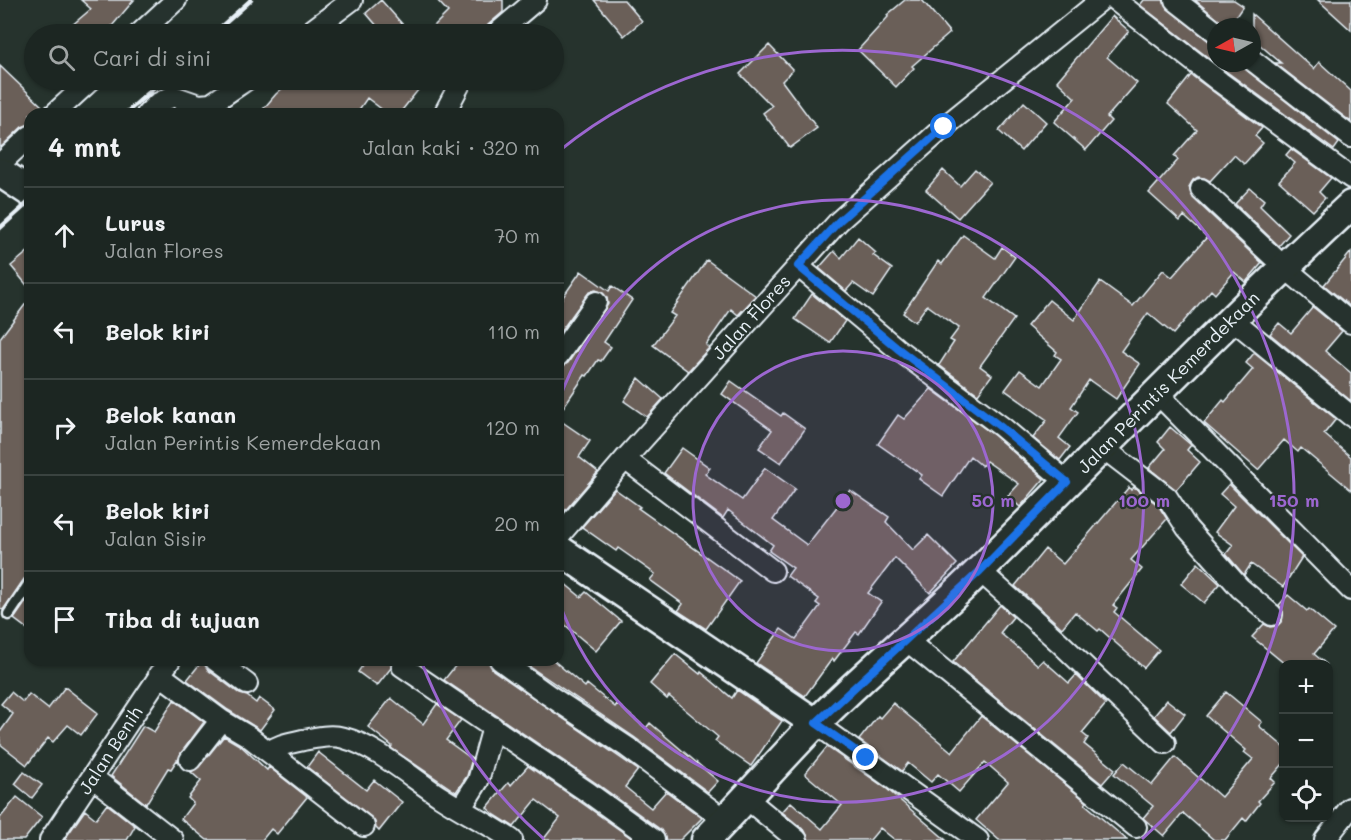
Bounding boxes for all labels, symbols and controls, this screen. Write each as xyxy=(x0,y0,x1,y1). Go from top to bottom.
north arrow xyxy=(1207,18,1261,72)
search box xyxy=(24,24,564,90)
icon: search xyxy=(45,41,78,74)
text: Cari di sini xyxy=(93,43,211,72)
route start xyxy=(930,113,956,139)
text: 4 mnt xyxy=(48,130,121,164)
text: Jalan kaki · 320 m xyxy=(363,134,540,160)
text: Lurus xyxy=(105,208,166,237)
icon: ahead xyxy=(48,219,81,252)
text: 70 m xyxy=(494,222,540,248)
text: Jalan Flores xyxy=(105,237,224,263)
street label: Jalan Flores xyxy=(706,269,796,365)
street label: Jalan Perintis Kemerdekaan xyxy=(1072,286,1264,478)
icon: left xyxy=(48,315,81,348)
text: Belok kiri xyxy=(105,317,210,346)
text: 110 m xyxy=(487,318,540,344)
text: Belok kanan xyxy=(105,400,236,429)
icon: right xyxy=(48,411,81,444)
text: 120 m xyxy=(485,414,540,440)
text: Jalan Perintis Kemerdekaan xyxy=(105,429,381,455)
text: 50 m xyxy=(972,488,1014,512)
text: 100 m xyxy=(1118,488,1170,512)
text: 150 m xyxy=(1269,488,1319,512)
centre of rings xyxy=(833,491,853,511)
text: Belok kiri xyxy=(105,496,210,525)
icon: left xyxy=(48,507,81,540)
text: 20 m xyxy=(494,510,540,536)
text: Jalan Sisir xyxy=(105,525,207,551)
icon: arrive xyxy=(48,603,81,636)
text: Tiba di tujuan xyxy=(105,605,260,634)
map controls xyxy=(1279,660,1333,822)
button: + xyxy=(1279,660,1333,714)
street label: Jalan Benih xyxy=(73,701,147,799)
button: − xyxy=(1279,714,1333,768)
route end xyxy=(852,744,878,770)
button: locate xyxy=(1279,768,1333,822)

